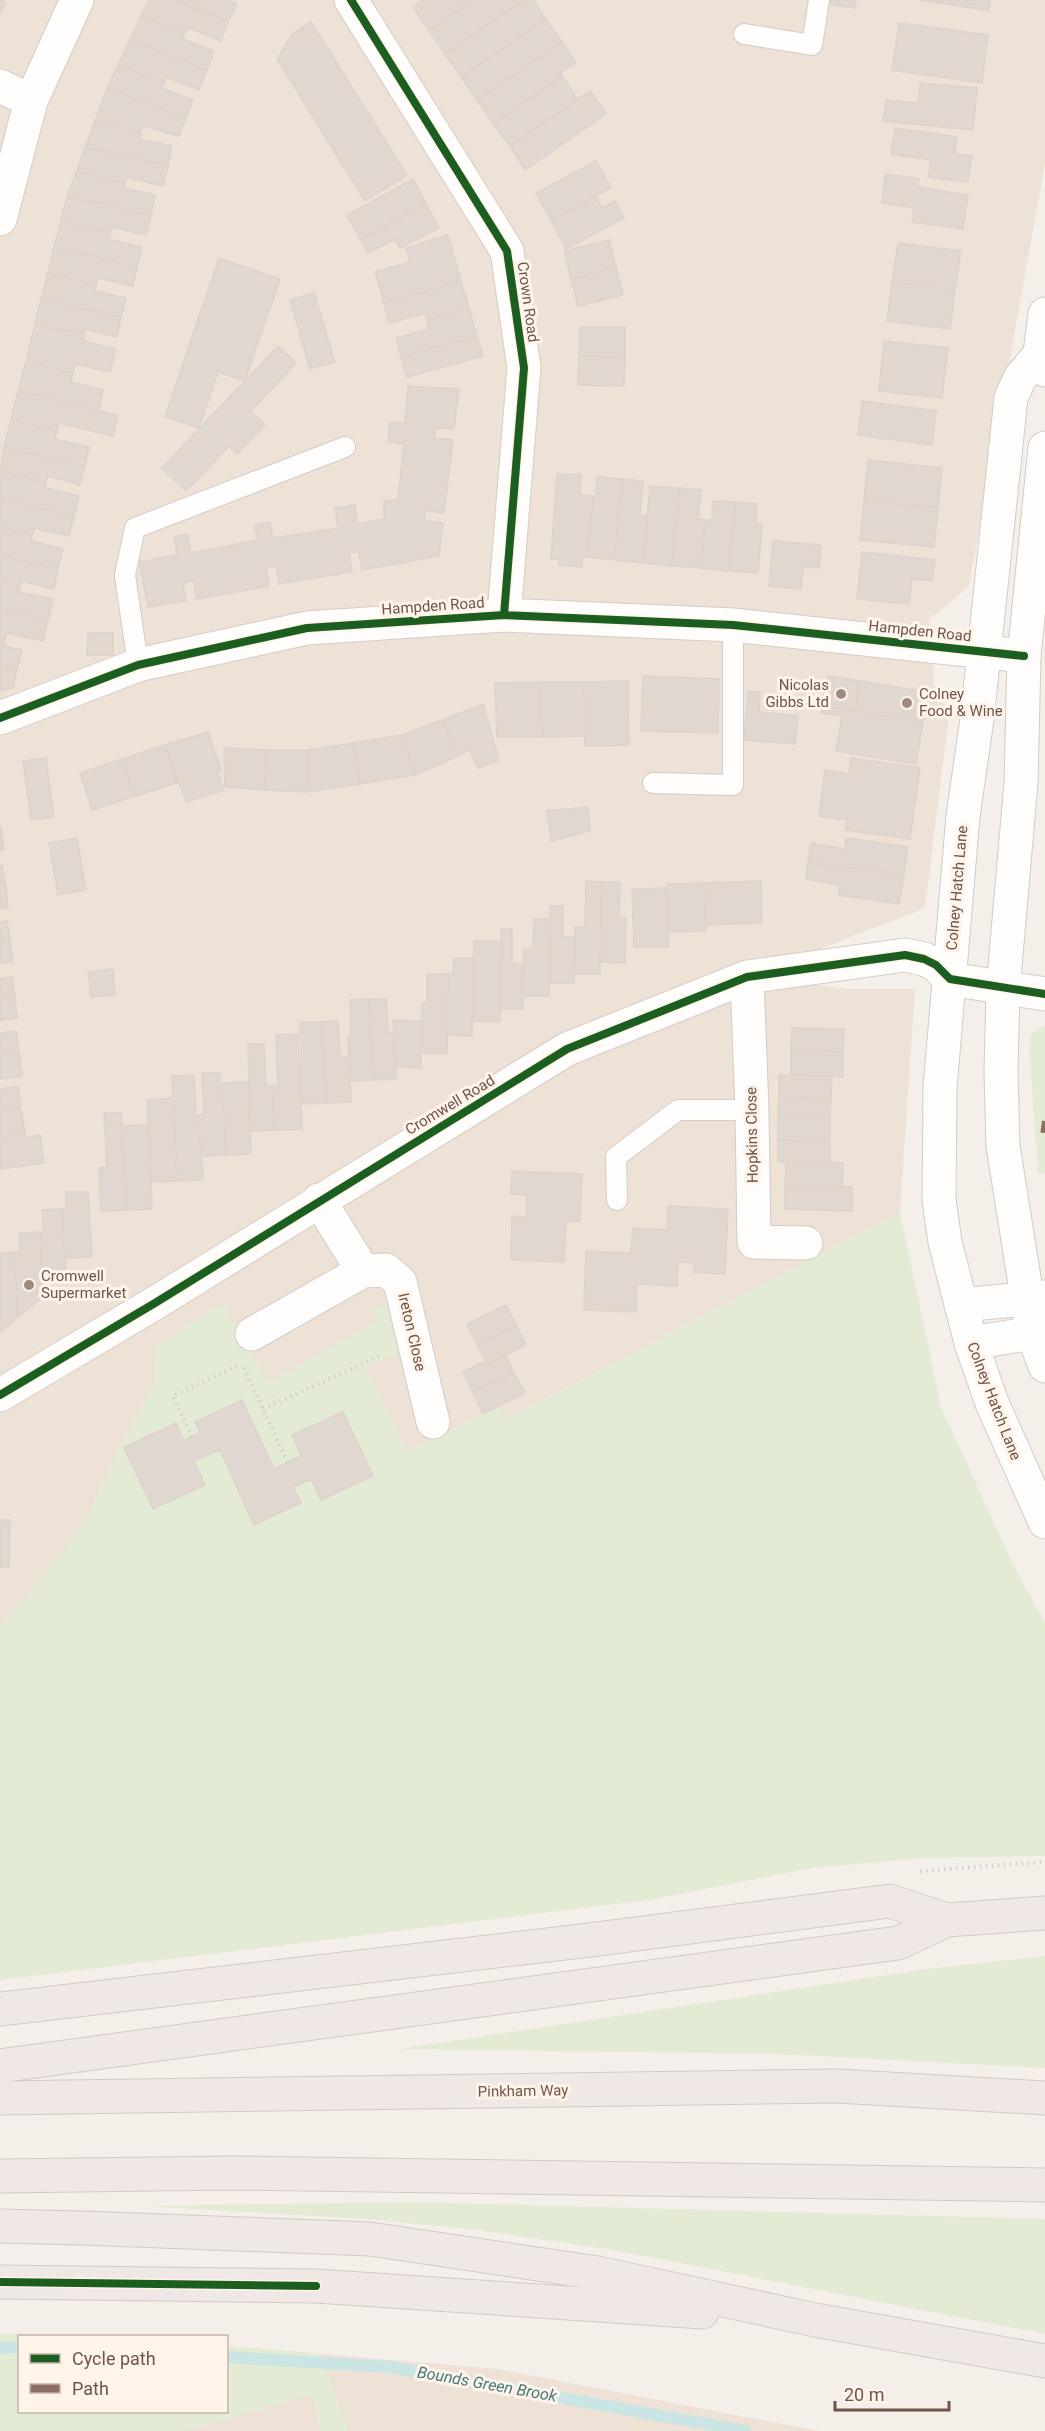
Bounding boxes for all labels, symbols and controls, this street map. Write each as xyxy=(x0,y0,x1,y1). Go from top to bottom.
street label: Crown Road xyxy=(513,261,543,343)
street label: Hampden Road xyxy=(381,593,485,619)
street label: Hampden Road xyxy=(868,617,972,645)
place label: Nicolas Gibbs Ltd xyxy=(765,676,829,711)
place label: Colney Food & Wine xyxy=(919,685,1003,720)
marker: Nicolas Gibbs Ltd xyxy=(834,687,848,701)
marker: Colney Food & Wine xyxy=(900,696,914,710)
street label: Colney Hatch Lane xyxy=(943,825,971,951)
street label: Cromwell Road xyxy=(402,1071,498,1139)
street label: Hopkins Close xyxy=(742,1087,762,1183)
place label: Cromwell Supermarket xyxy=(41,1267,126,1302)
marker: Cromwell Supermarket xyxy=(22,1278,36,1292)
street label: Ireton Close xyxy=(394,1291,430,1373)
street label: Colney Hatch Lane xyxy=(963,1339,1025,1463)
street label: Pinkham Way xyxy=(478,2081,568,2101)
legend xyxy=(18,2335,228,2413)
text: Cycle path xyxy=(72,2348,156,2369)
water label: Bounds Green Brook xyxy=(416,2362,559,2406)
scale bar xyxy=(835,2374,949,2412)
text: Path xyxy=(72,2378,109,2399)
text: 20 m xyxy=(844,2384,884,2405)

